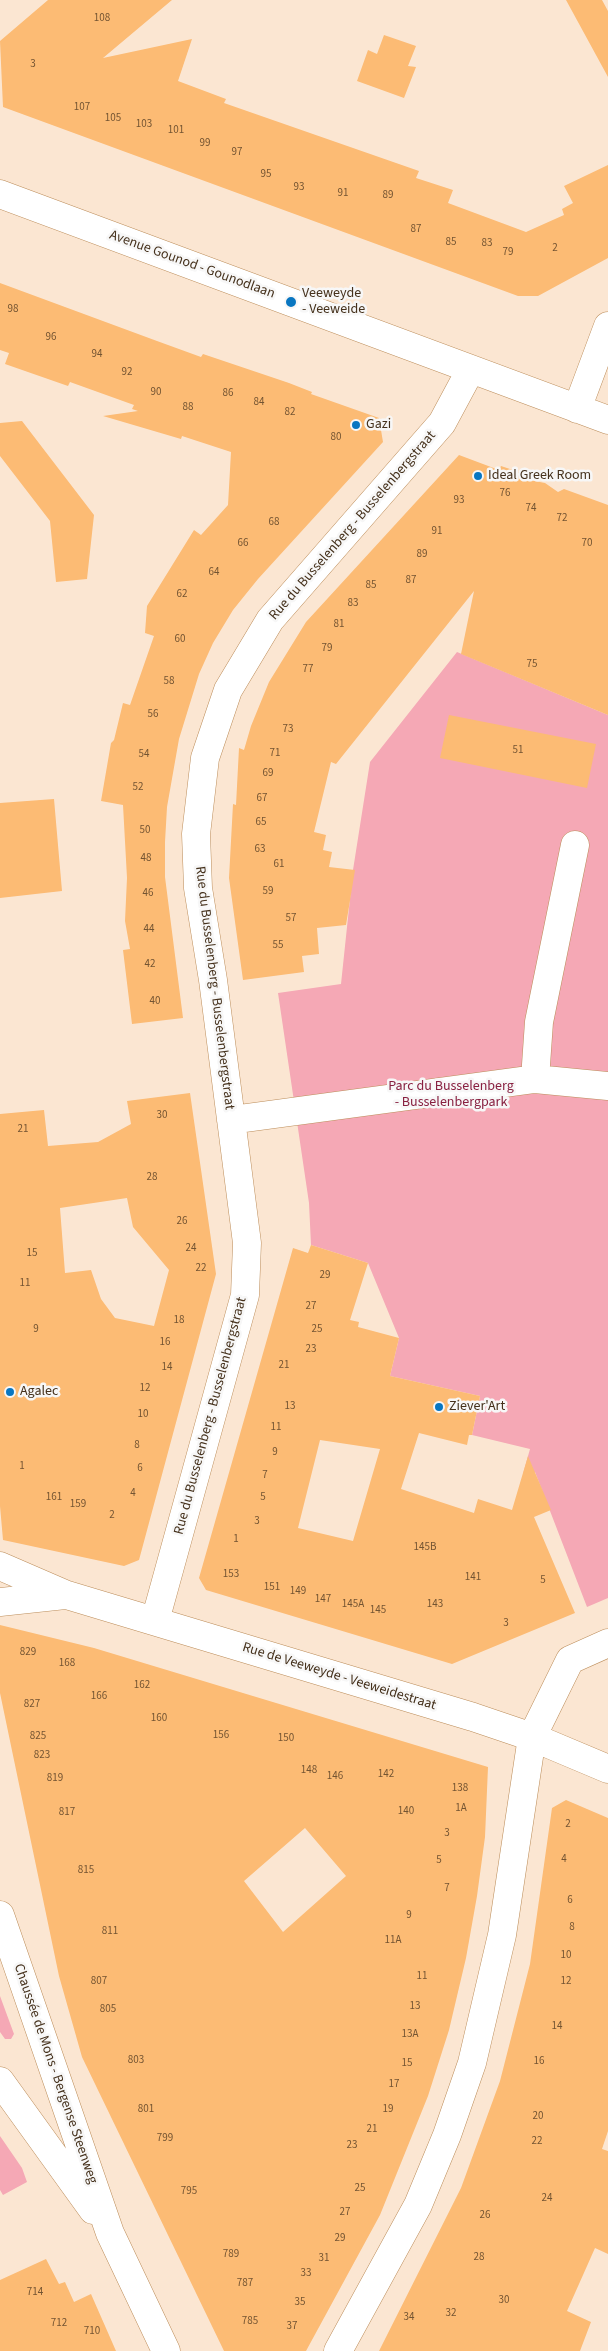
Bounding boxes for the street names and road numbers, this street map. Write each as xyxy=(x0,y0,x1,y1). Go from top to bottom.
street label: Avenue Gounod - Gounodlaan xyxy=(107,227,277,303)
street label: Rue du Busselenberg - Busselenbergstraat xyxy=(266,428,440,624)
street label: Rue du Busselenberg - Busselenbergstraat xyxy=(191,865,237,1111)
street label: Rue du Busselenberg - Busselenbergstraat xyxy=(171,1295,251,1537)
street label: Rue de Veeweyde - Veeweidestraat xyxy=(240,1640,438,1714)
street label: Chaussée de Mons - Bergense Steenweg xyxy=(9,1962,101,2186)

